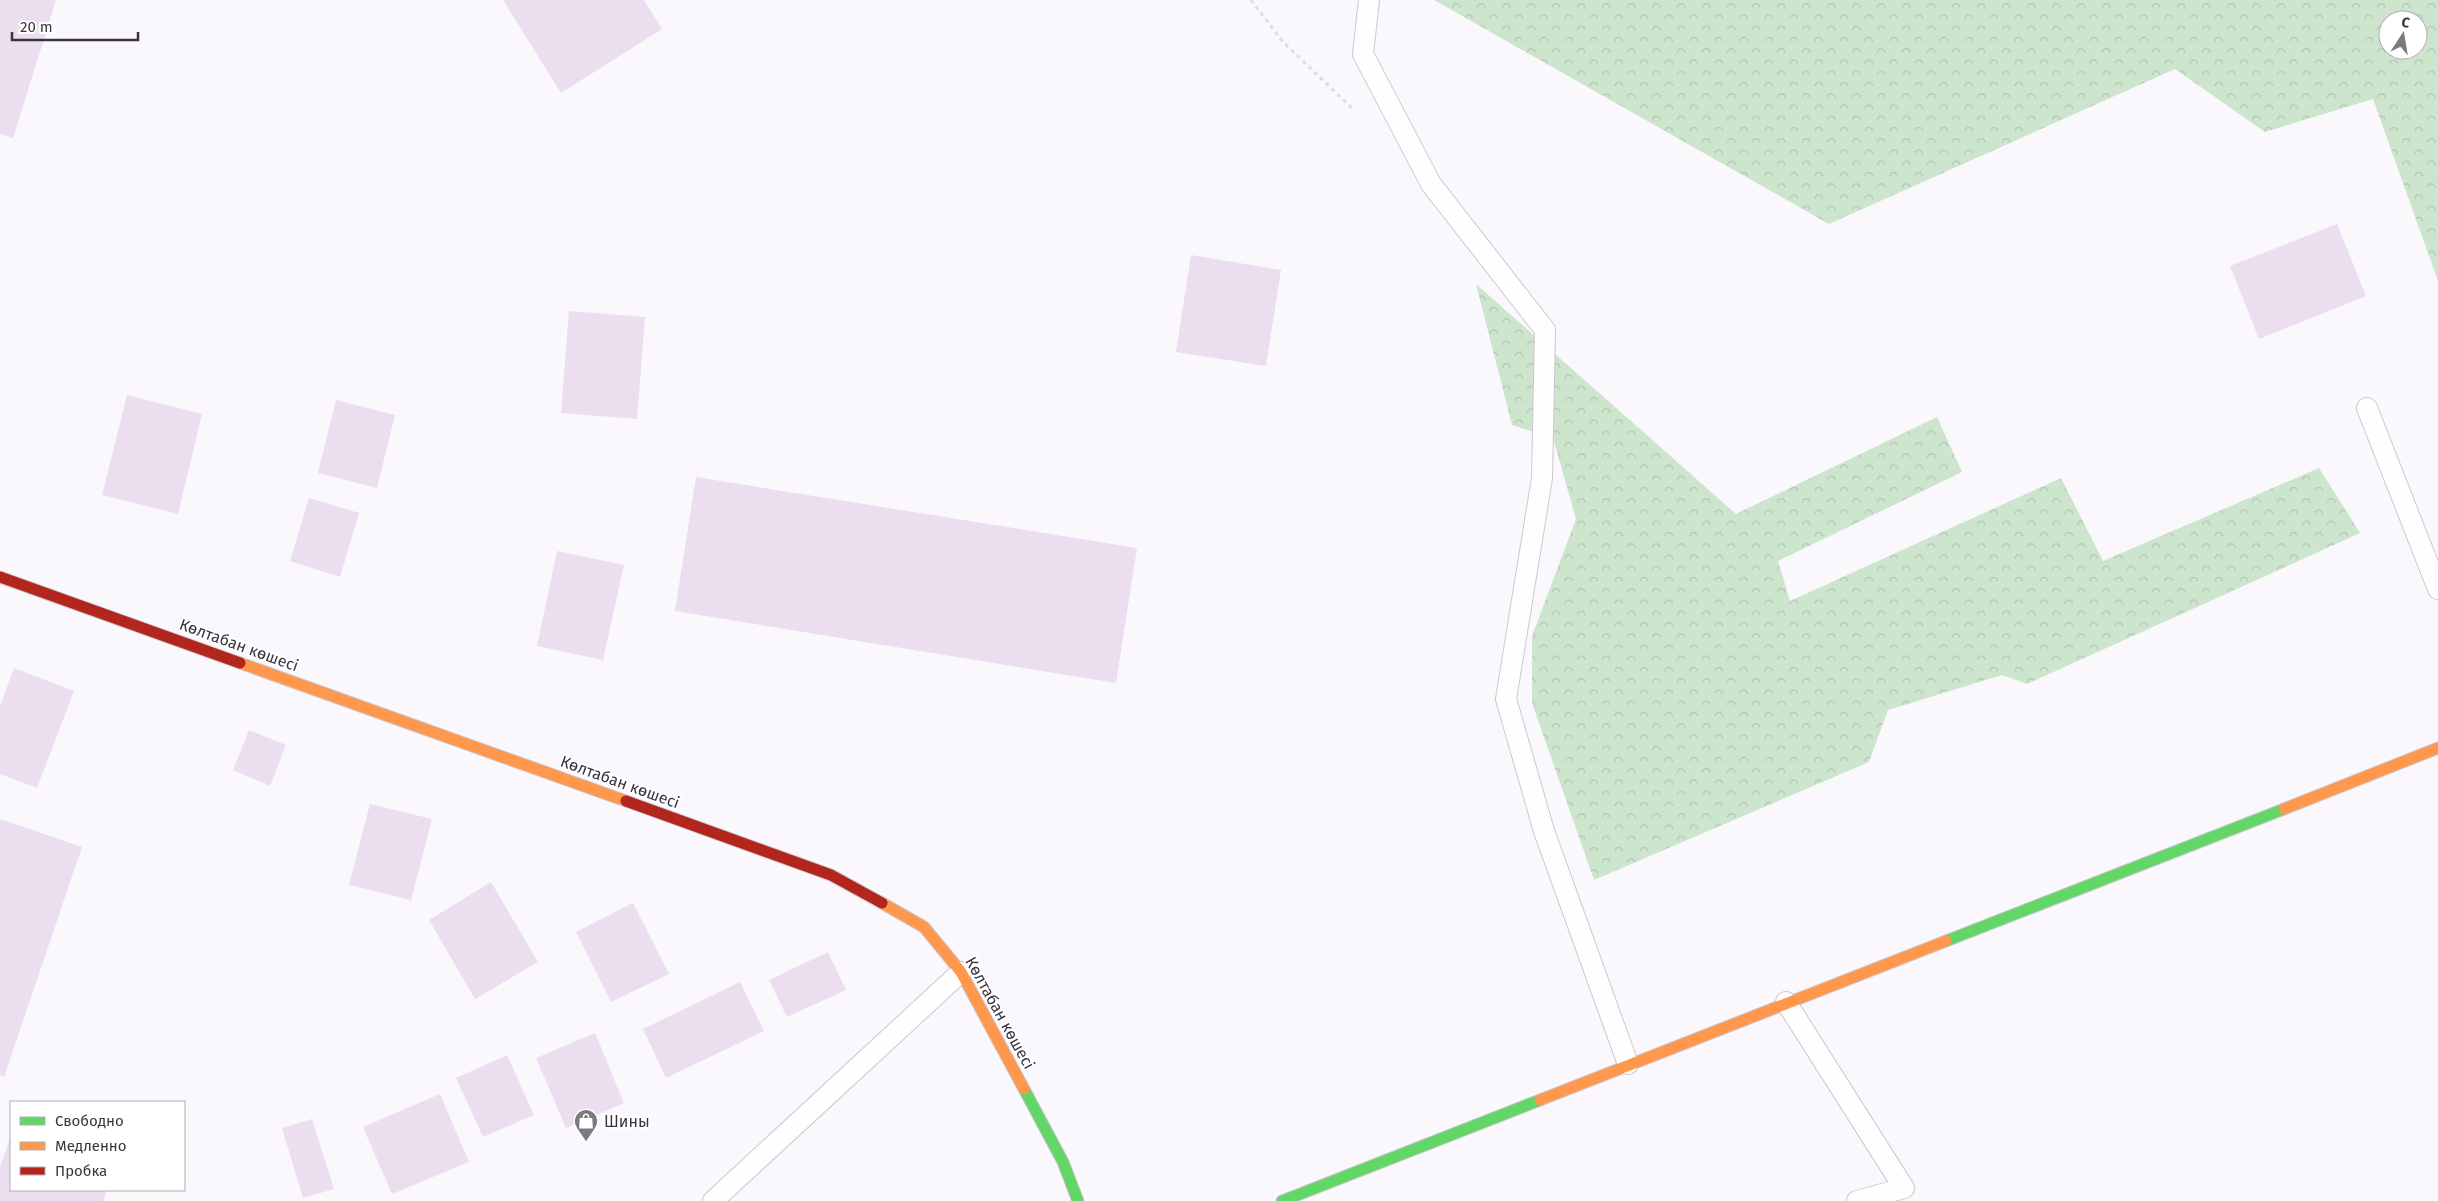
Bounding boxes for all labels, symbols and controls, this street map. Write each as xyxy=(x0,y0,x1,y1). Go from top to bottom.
scale bar xyxy=(12,10,139,42)
north arrow xyxy=(2378,10,2428,60)
text: С xyxy=(2400,14,2411,32)
text: 20 m xyxy=(20,18,53,36)
street label: Көлтабан көшесі xyxy=(177,615,301,675)
street label: Көлтабан көшесі xyxy=(558,752,682,812)
street label: Көлтабан көшесі xyxy=(961,953,1039,1073)
legend xyxy=(10,1101,185,1191)
shop icon: Шины xyxy=(573,1108,599,1142)
text: Свободно xyxy=(55,1112,124,1130)
place label: Шины xyxy=(604,1112,650,1131)
text: Медленно xyxy=(55,1137,127,1155)
text: Пробка xyxy=(55,1162,107,1180)

